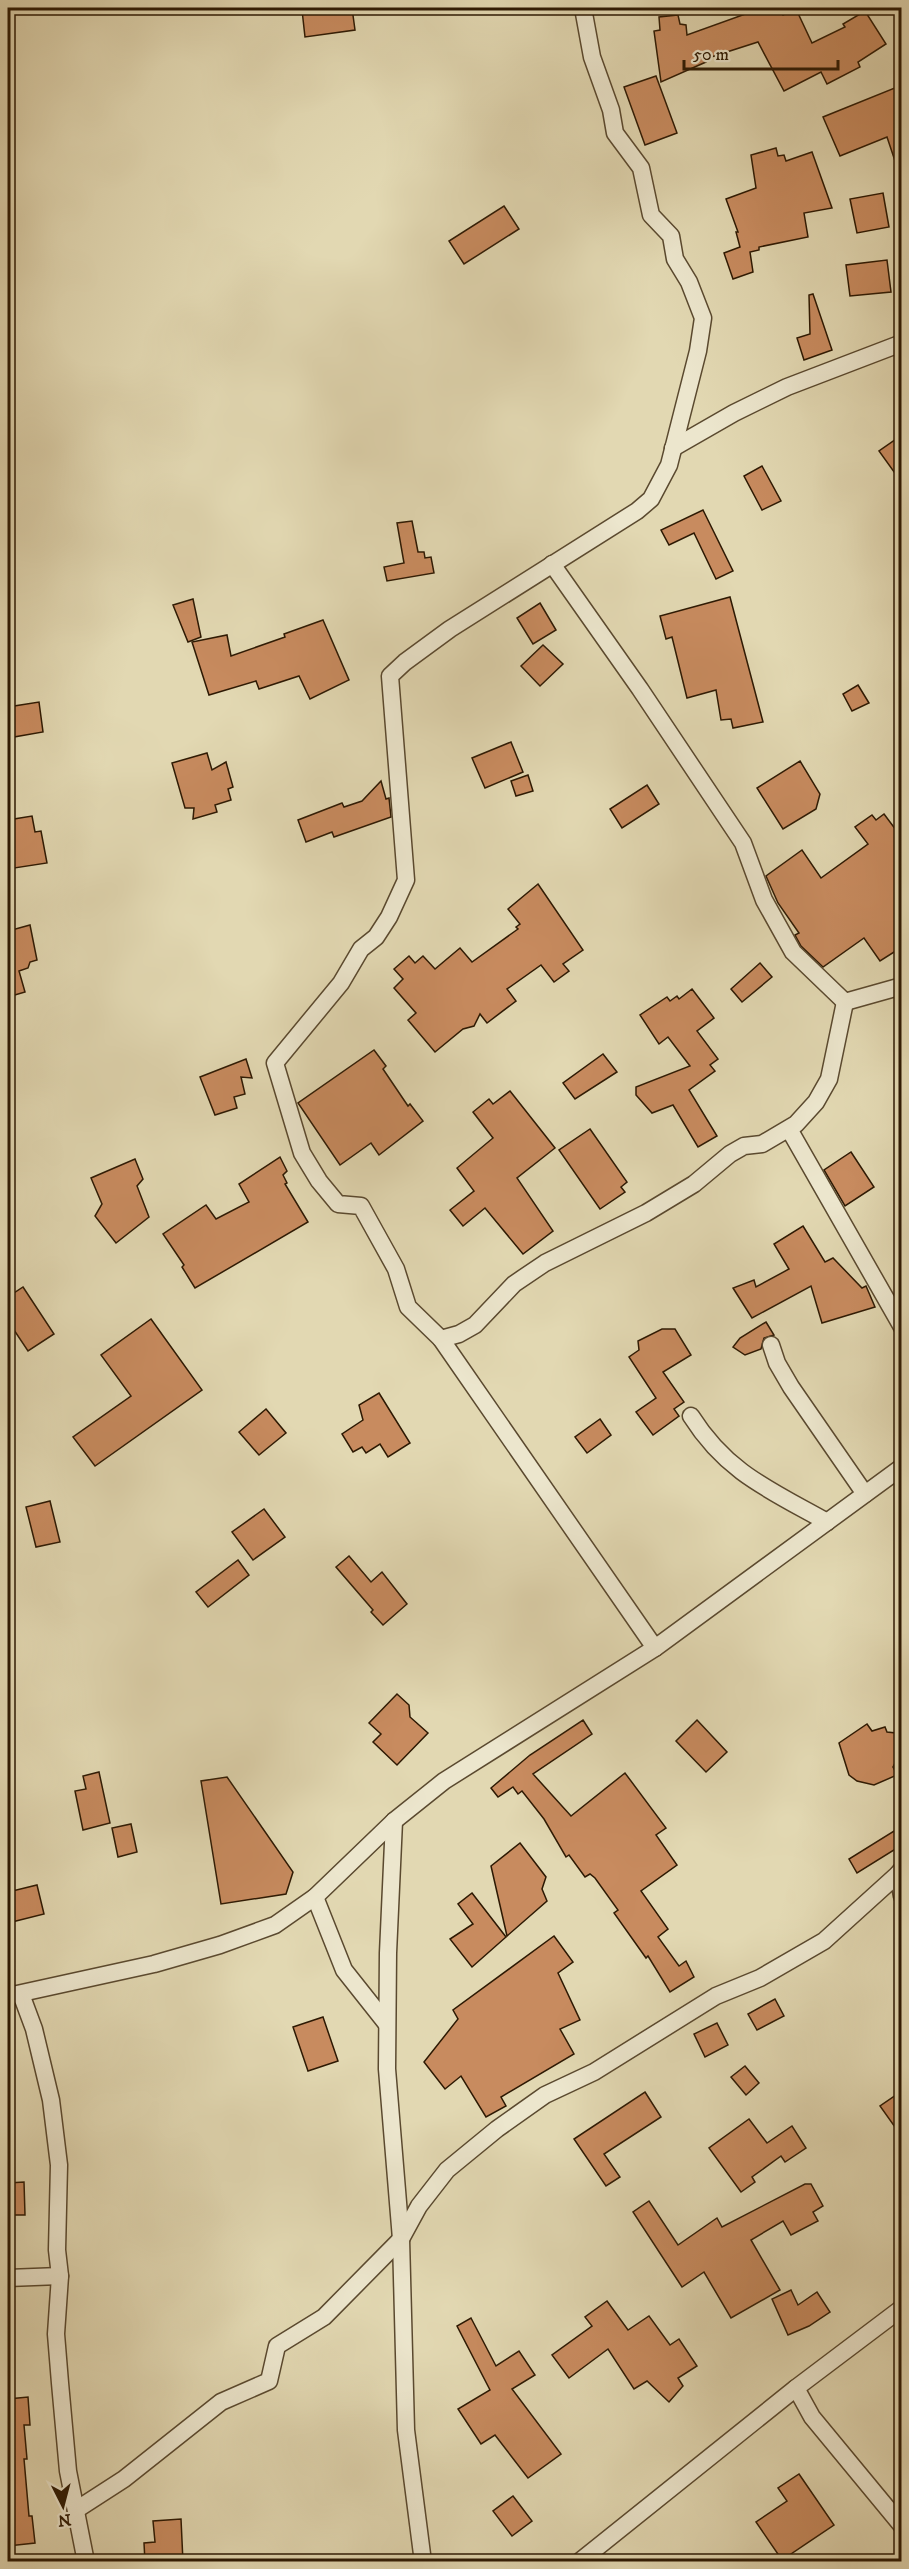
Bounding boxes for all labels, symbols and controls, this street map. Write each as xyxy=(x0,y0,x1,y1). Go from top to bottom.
scale bar xyxy=(684,33,838,71)
text: 50 m xyxy=(693,44,729,66)
north arrow xyxy=(33,2476,93,2536)
text: N xyxy=(57,2509,72,2531)

